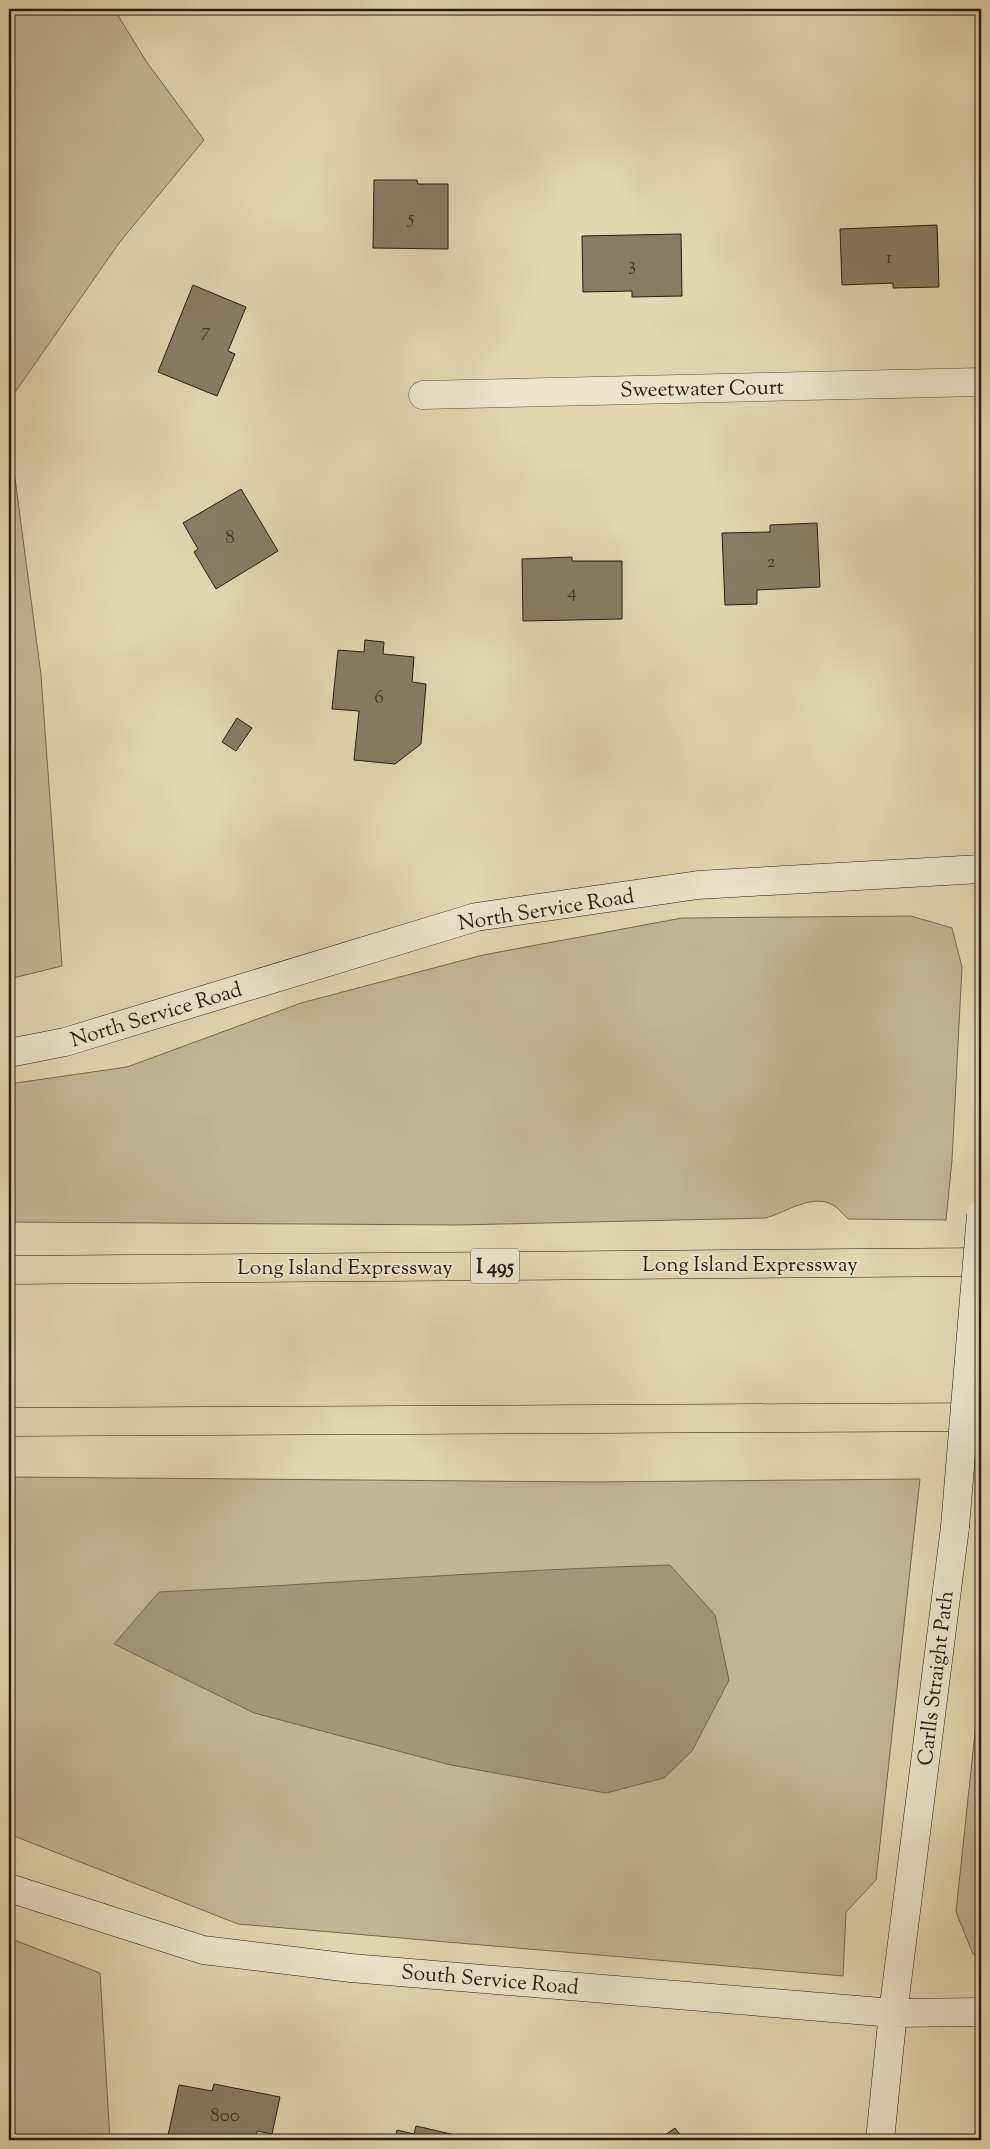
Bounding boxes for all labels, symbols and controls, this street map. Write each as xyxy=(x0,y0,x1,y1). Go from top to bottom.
house number: 5 xyxy=(407,205,415,232)
house number: 1 xyxy=(886,245,893,272)
house number: 3 xyxy=(628,252,636,279)
house number: 7 xyxy=(201,318,211,345)
street label: Sweetwater Court xyxy=(620,374,784,406)
house number: 8 xyxy=(225,525,235,552)
house number: 2 xyxy=(767,549,776,576)
house number: 4 xyxy=(567,579,577,606)
house number: 6 xyxy=(374,685,384,712)
street label: North Service Road xyxy=(456,882,637,940)
street label: North Service Road xyxy=(67,976,246,1056)
road number: I 495 xyxy=(471,1248,519,1284)
street label: Long Island Expressway xyxy=(642,1251,858,1281)
street label: Long Island Expressway xyxy=(237,1254,453,1284)
street label: Carlls Straight Path xyxy=(911,1589,963,1767)
street label: South Service Road xyxy=(400,1958,580,2004)
house number: 800 xyxy=(210,2103,240,2130)

